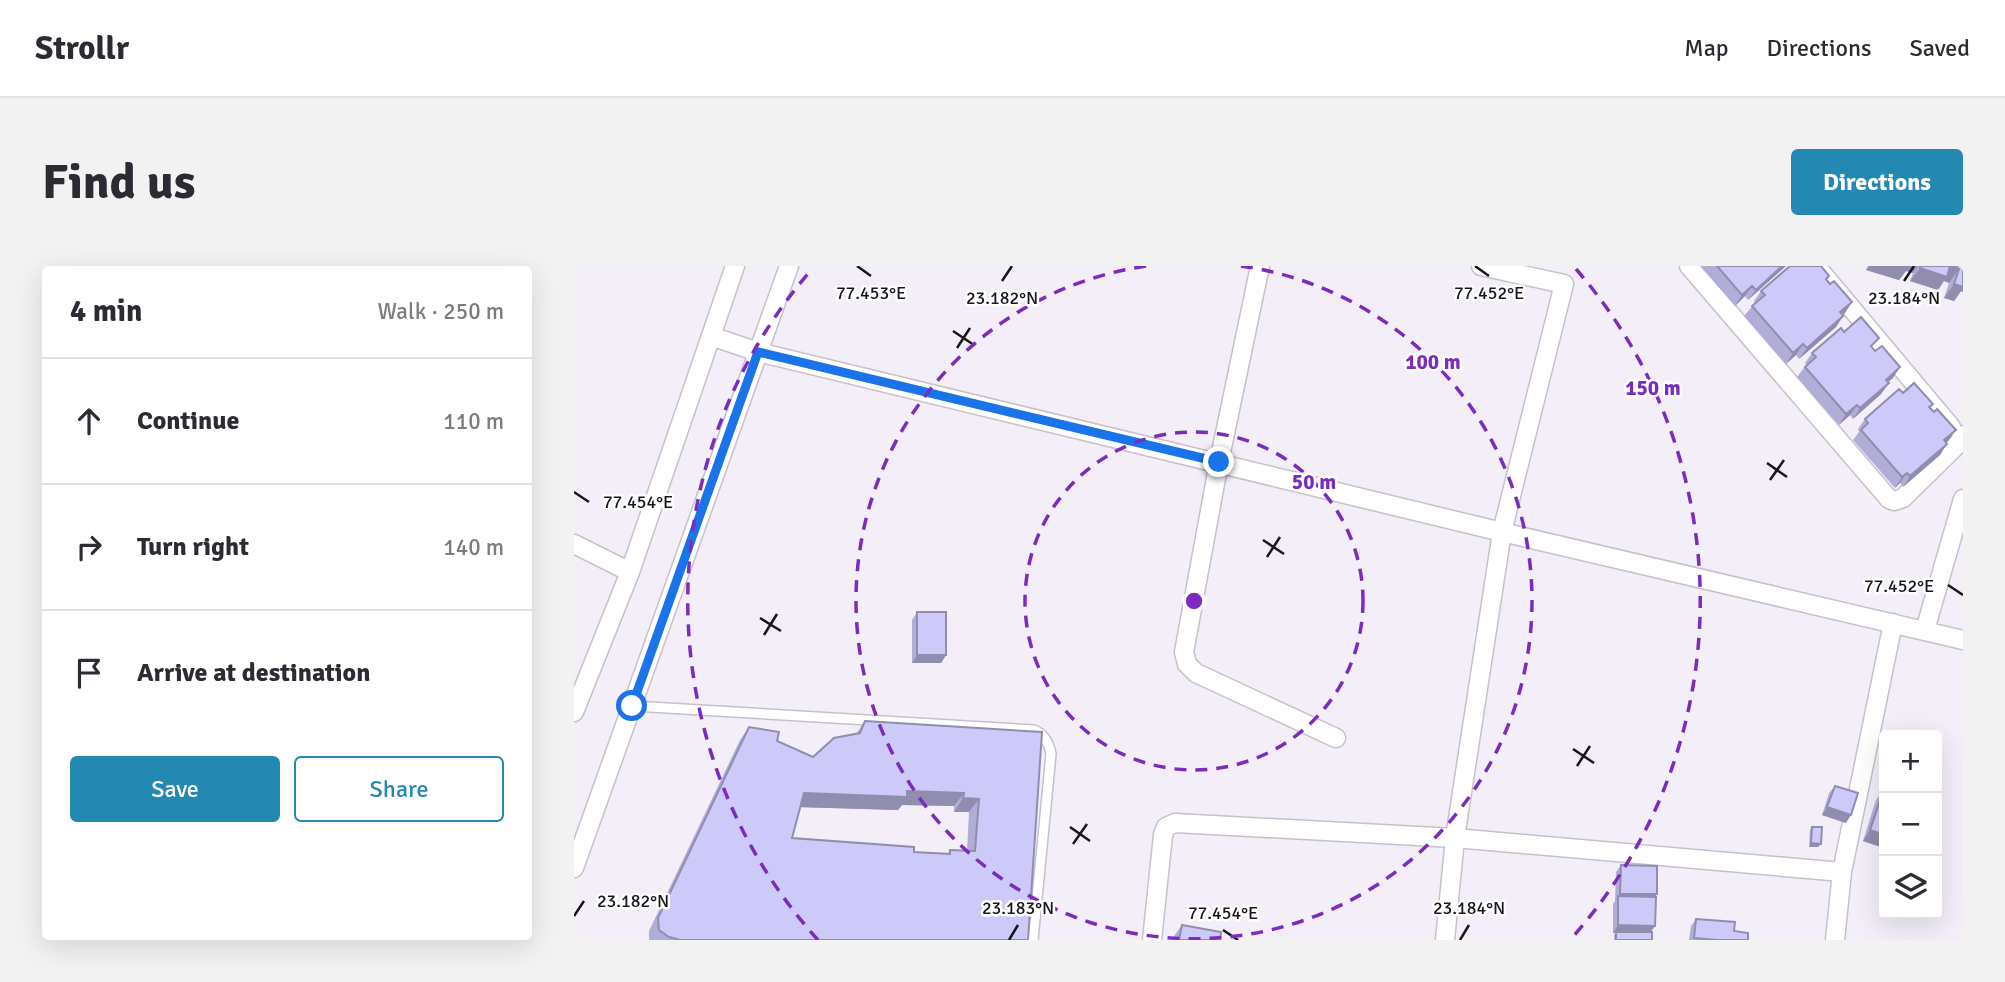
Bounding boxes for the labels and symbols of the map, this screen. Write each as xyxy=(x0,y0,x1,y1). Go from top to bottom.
text: 77.453°E xyxy=(836,282,906,304)
text: 77.452°E xyxy=(1454,282,1524,304)
text: 23.182°N xyxy=(966,287,1038,309)
text: 23.184°N xyxy=(1868,287,1940,309)
text: 100 m xyxy=(1405,349,1461,375)
text: 150 m xyxy=(1625,375,1681,401)
route end xyxy=(1203,446,1234,477)
text: 50 m xyxy=(1292,469,1336,495)
text: 77.454°E xyxy=(603,491,673,513)
text: 77.452°E xyxy=(1864,575,1934,597)
centre of rings xyxy=(1182,589,1206,613)
route start xyxy=(616,690,647,721)
text: 23.182°N xyxy=(597,890,669,912)
text: 23.183°N xyxy=(982,897,1054,919)
text: 23.184°N xyxy=(1433,897,1505,919)
text: 77.454°E xyxy=(1188,902,1258,924)

